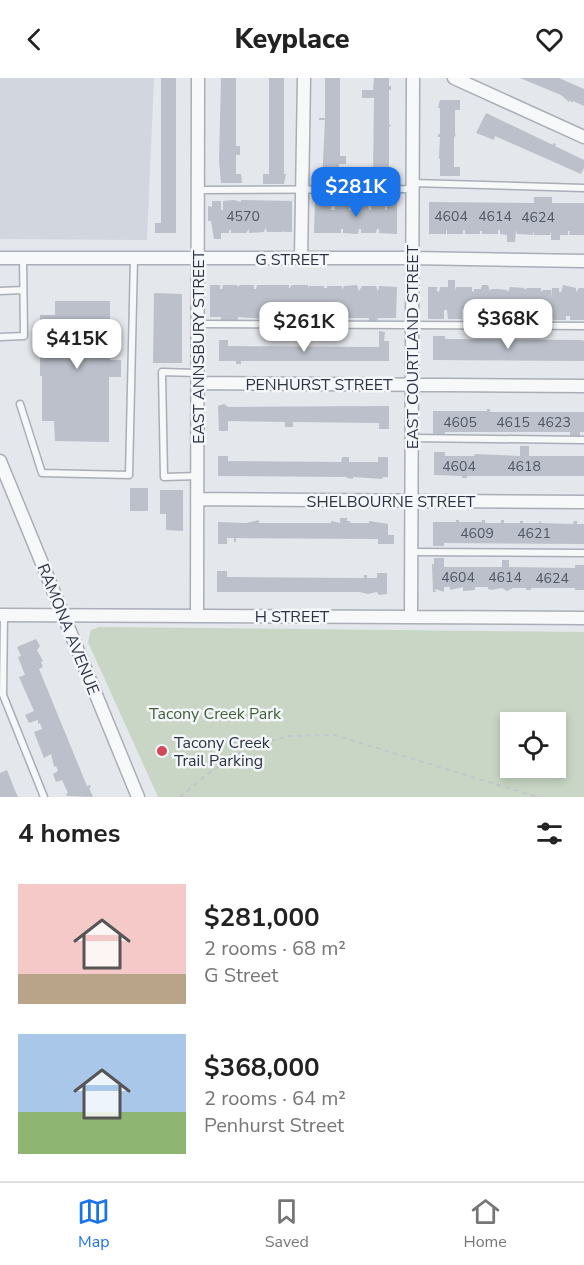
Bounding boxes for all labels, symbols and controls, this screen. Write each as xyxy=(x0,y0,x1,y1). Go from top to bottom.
text: Keyplace xyxy=(234,21,350,58)
icon: back xyxy=(18,23,51,56)
icon: heart xyxy=(533,23,566,56)
pin: $281K xyxy=(314,167,398,218)
text: $281K xyxy=(325,173,387,200)
house number: 4570 xyxy=(226,207,260,226)
house number: 4604 xyxy=(434,207,468,226)
house number: 4614 xyxy=(478,207,512,226)
house number: 4624 xyxy=(521,208,555,227)
street label: EAST COURTLAND STREET xyxy=(402,245,424,449)
street label: G STREET xyxy=(255,249,329,271)
street label: EAST ANNSBURY STREET xyxy=(188,250,210,444)
pin: $368K xyxy=(466,299,550,350)
pin: $261K xyxy=(262,302,346,353)
text: $368K xyxy=(477,305,539,332)
text: $261K xyxy=(273,308,335,335)
pin: $415K xyxy=(35,319,119,370)
text: $415K xyxy=(46,325,108,352)
street label: PENHURST STREET xyxy=(245,374,393,396)
house number: 4605 xyxy=(443,413,477,432)
house number: 4615 xyxy=(496,413,530,432)
house number: 4623 xyxy=(537,413,571,432)
house number: 4604 xyxy=(442,457,476,476)
house number: 4618 xyxy=(507,457,541,476)
street label: SHELBOURNE STREET xyxy=(307,491,476,513)
house number: 4609 xyxy=(460,524,494,543)
house number: 4621 xyxy=(517,524,551,543)
street label: RAMONA AVENUE xyxy=(32,560,104,698)
house number: 4604 xyxy=(441,568,475,587)
house number: 4614 xyxy=(488,568,522,587)
house number: 4624 xyxy=(535,569,569,588)
street label: H STREET xyxy=(255,606,330,628)
park label: Tacony Creek Park xyxy=(149,703,282,725)
map controls xyxy=(500,712,566,778)
button: locate xyxy=(500,712,566,778)
place label: Tacony Creek Trail Parking xyxy=(174,732,271,772)
marker: Tacony Creek Trail Parking xyxy=(155,744,169,758)
text: 4 homes xyxy=(18,816,120,851)
icon: filters xyxy=(533,817,566,850)
text: $281,000 xyxy=(204,900,320,935)
icon: home xyxy=(66,908,138,980)
text: 2 rooms · 68 m² xyxy=(204,935,346,962)
text: G Street xyxy=(204,962,278,989)
text: $368,000 xyxy=(204,1050,320,1085)
icon: home xyxy=(66,1058,138,1130)
text: 2 rooms · 64 m² xyxy=(204,1085,346,1112)
text: Penhurst Street xyxy=(204,1112,344,1139)
tab: Map xyxy=(77,1195,110,1253)
tab: Saved xyxy=(265,1195,309,1253)
tab: Home xyxy=(463,1195,507,1253)

